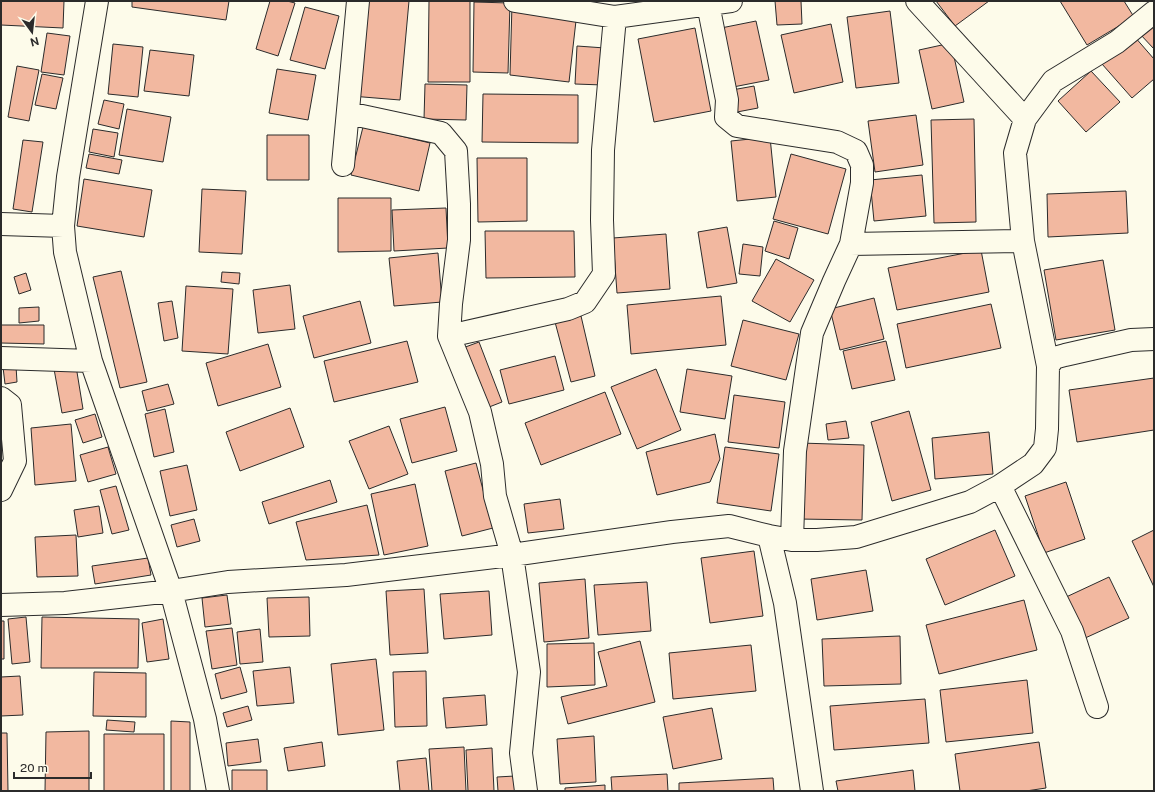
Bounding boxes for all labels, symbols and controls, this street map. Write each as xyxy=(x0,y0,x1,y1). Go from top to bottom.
north arrow xyxy=(12,12,52,52)
text: N xyxy=(29,35,40,49)
scale bar xyxy=(14,754,91,780)
text: 20 m xyxy=(20,761,48,775)

